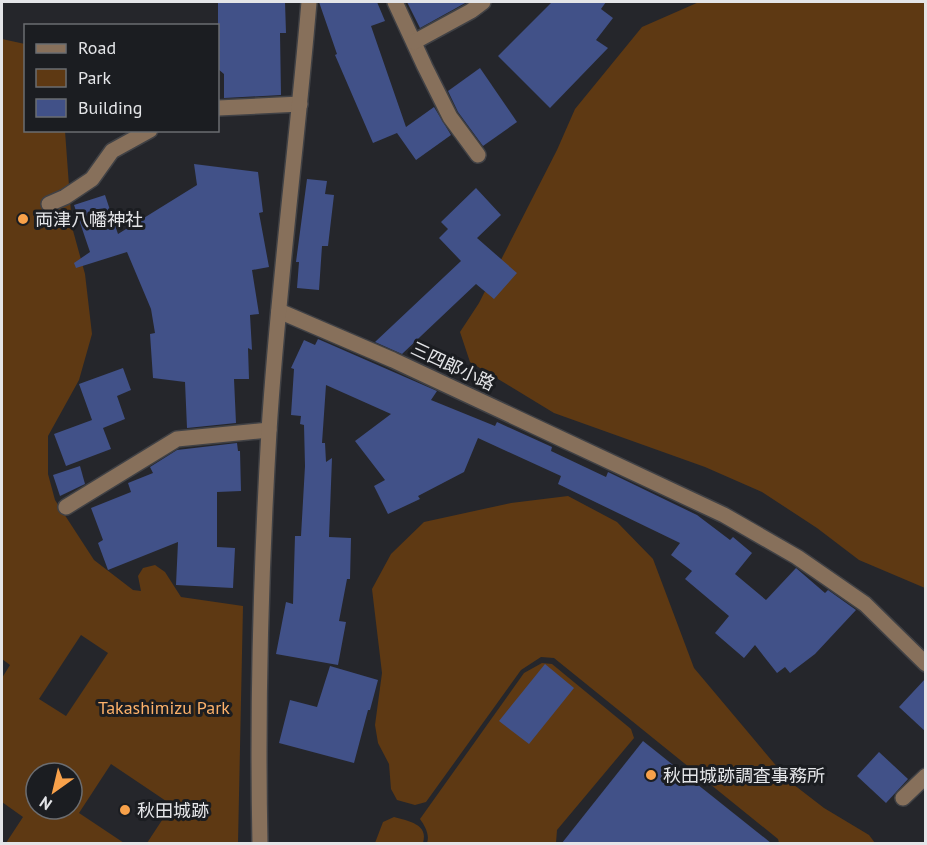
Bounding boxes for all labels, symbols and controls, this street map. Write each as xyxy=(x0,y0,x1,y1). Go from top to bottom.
legend xyxy=(24,24,219,132)
text: Road xyxy=(78,36,116,59)
text: Park xyxy=(78,66,111,89)
text: Building xyxy=(78,96,142,119)
place label: 両津八幡神社 xyxy=(35,208,143,231)
marker: 両津八幡神社 xyxy=(16,212,30,226)
street label: 三四郎小路 xyxy=(407,337,499,395)
park label: Takashimizu Park xyxy=(98,696,230,719)
north arrow xyxy=(24,761,84,821)
place label: 秋田城跡調査事務所 xyxy=(663,764,825,787)
marker: 秋田城跡調査事務所 xyxy=(644,768,658,782)
text: N xyxy=(36,792,56,815)
place label: 秋田城跡 xyxy=(137,799,209,822)
marker: 秋田城跡 xyxy=(118,803,132,817)

